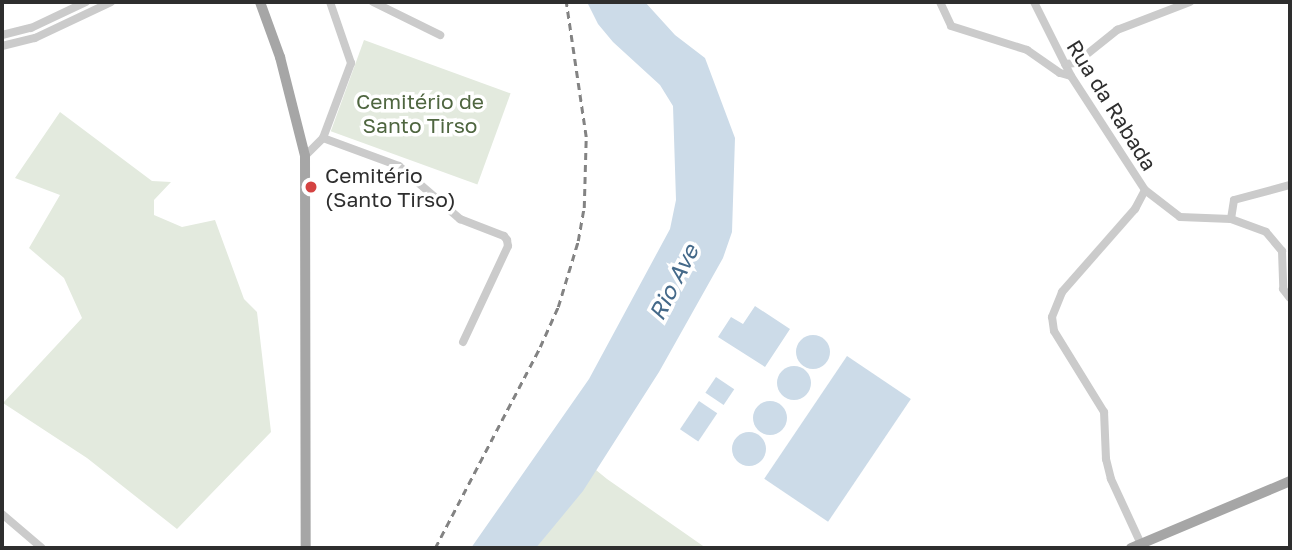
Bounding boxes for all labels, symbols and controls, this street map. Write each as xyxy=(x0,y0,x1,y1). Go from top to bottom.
street label: Rua da Rabada xyxy=(1062,35,1162,175)
park label: Cemitério de Santo Tirso xyxy=(356,88,484,138)
place label: Cemitério (Santo Tirso) xyxy=(325,162,456,212)
marker: Cemitério (Santo Tirso) xyxy=(303,179,319,195)
water label: Rio Ave xyxy=(642,240,704,324)

